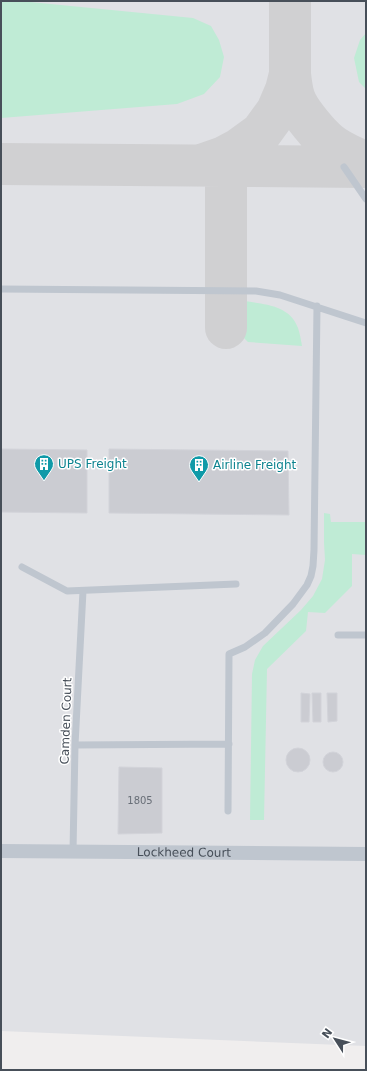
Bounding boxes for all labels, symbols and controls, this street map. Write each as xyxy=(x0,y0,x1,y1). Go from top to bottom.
building icon: UPS Freight xyxy=(33,453,55,481)
building icon: Airline Freight xyxy=(188,454,210,482)
place label: UPS Freight xyxy=(58,457,127,471)
place label: Airline Freight xyxy=(213,458,297,472)
street label: Camden Court xyxy=(57,677,75,765)
house number: 1805 xyxy=(127,795,153,806)
street label: Lockheed Court xyxy=(137,845,231,860)
north arrow xyxy=(315,1019,355,1059)
text: N xyxy=(319,1026,335,1041)

